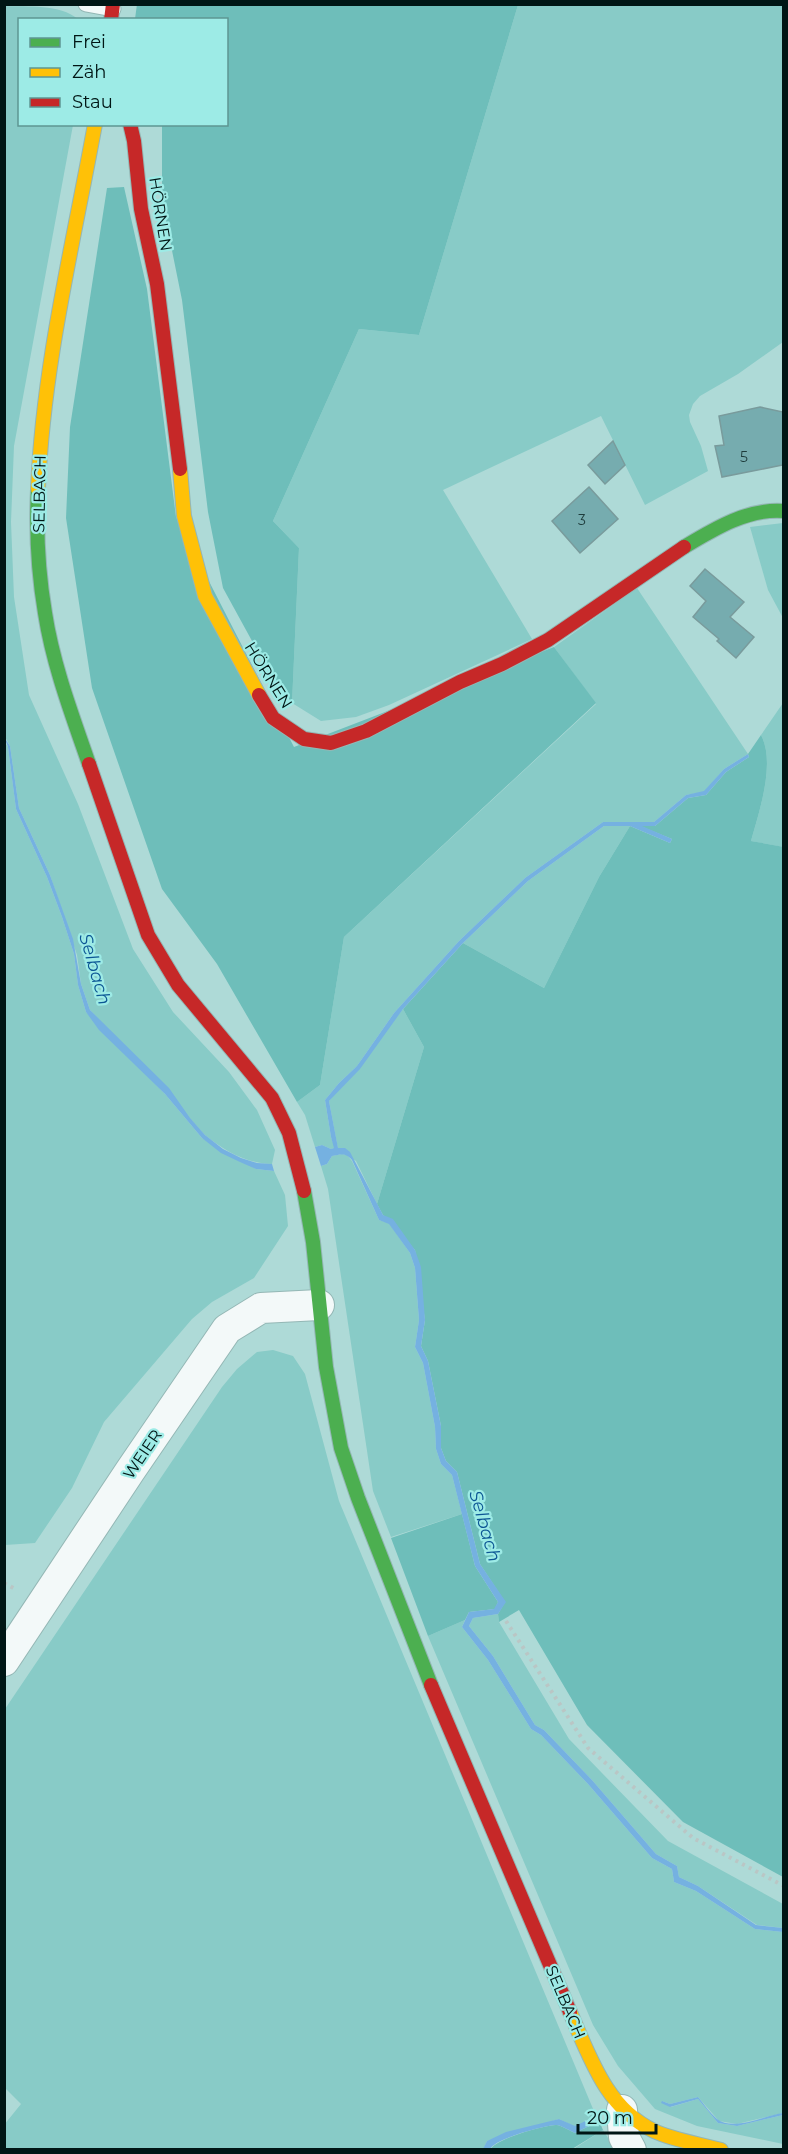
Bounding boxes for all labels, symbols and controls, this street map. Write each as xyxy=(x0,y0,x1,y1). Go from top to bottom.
legend xyxy=(18,18,228,126)
text: Frei xyxy=(72,31,106,53)
text: Zäh xyxy=(72,61,107,83)
text: Stau xyxy=(72,91,113,113)
street label: HÖRNEN xyxy=(145,176,177,252)
house number: 5 xyxy=(740,448,748,466)
street label: SELBACH xyxy=(29,455,50,533)
house number: 3 xyxy=(578,511,586,529)
street label: HÖRNEN xyxy=(241,638,297,712)
water label: Selbach xyxy=(74,931,116,1007)
street label: WEIER xyxy=(119,1426,166,1483)
water label: Selbach xyxy=(464,1488,506,1564)
street label: SELBACH xyxy=(542,1963,589,2042)
scale bar xyxy=(578,2097,656,2135)
text: 20 m xyxy=(587,2107,633,2129)

